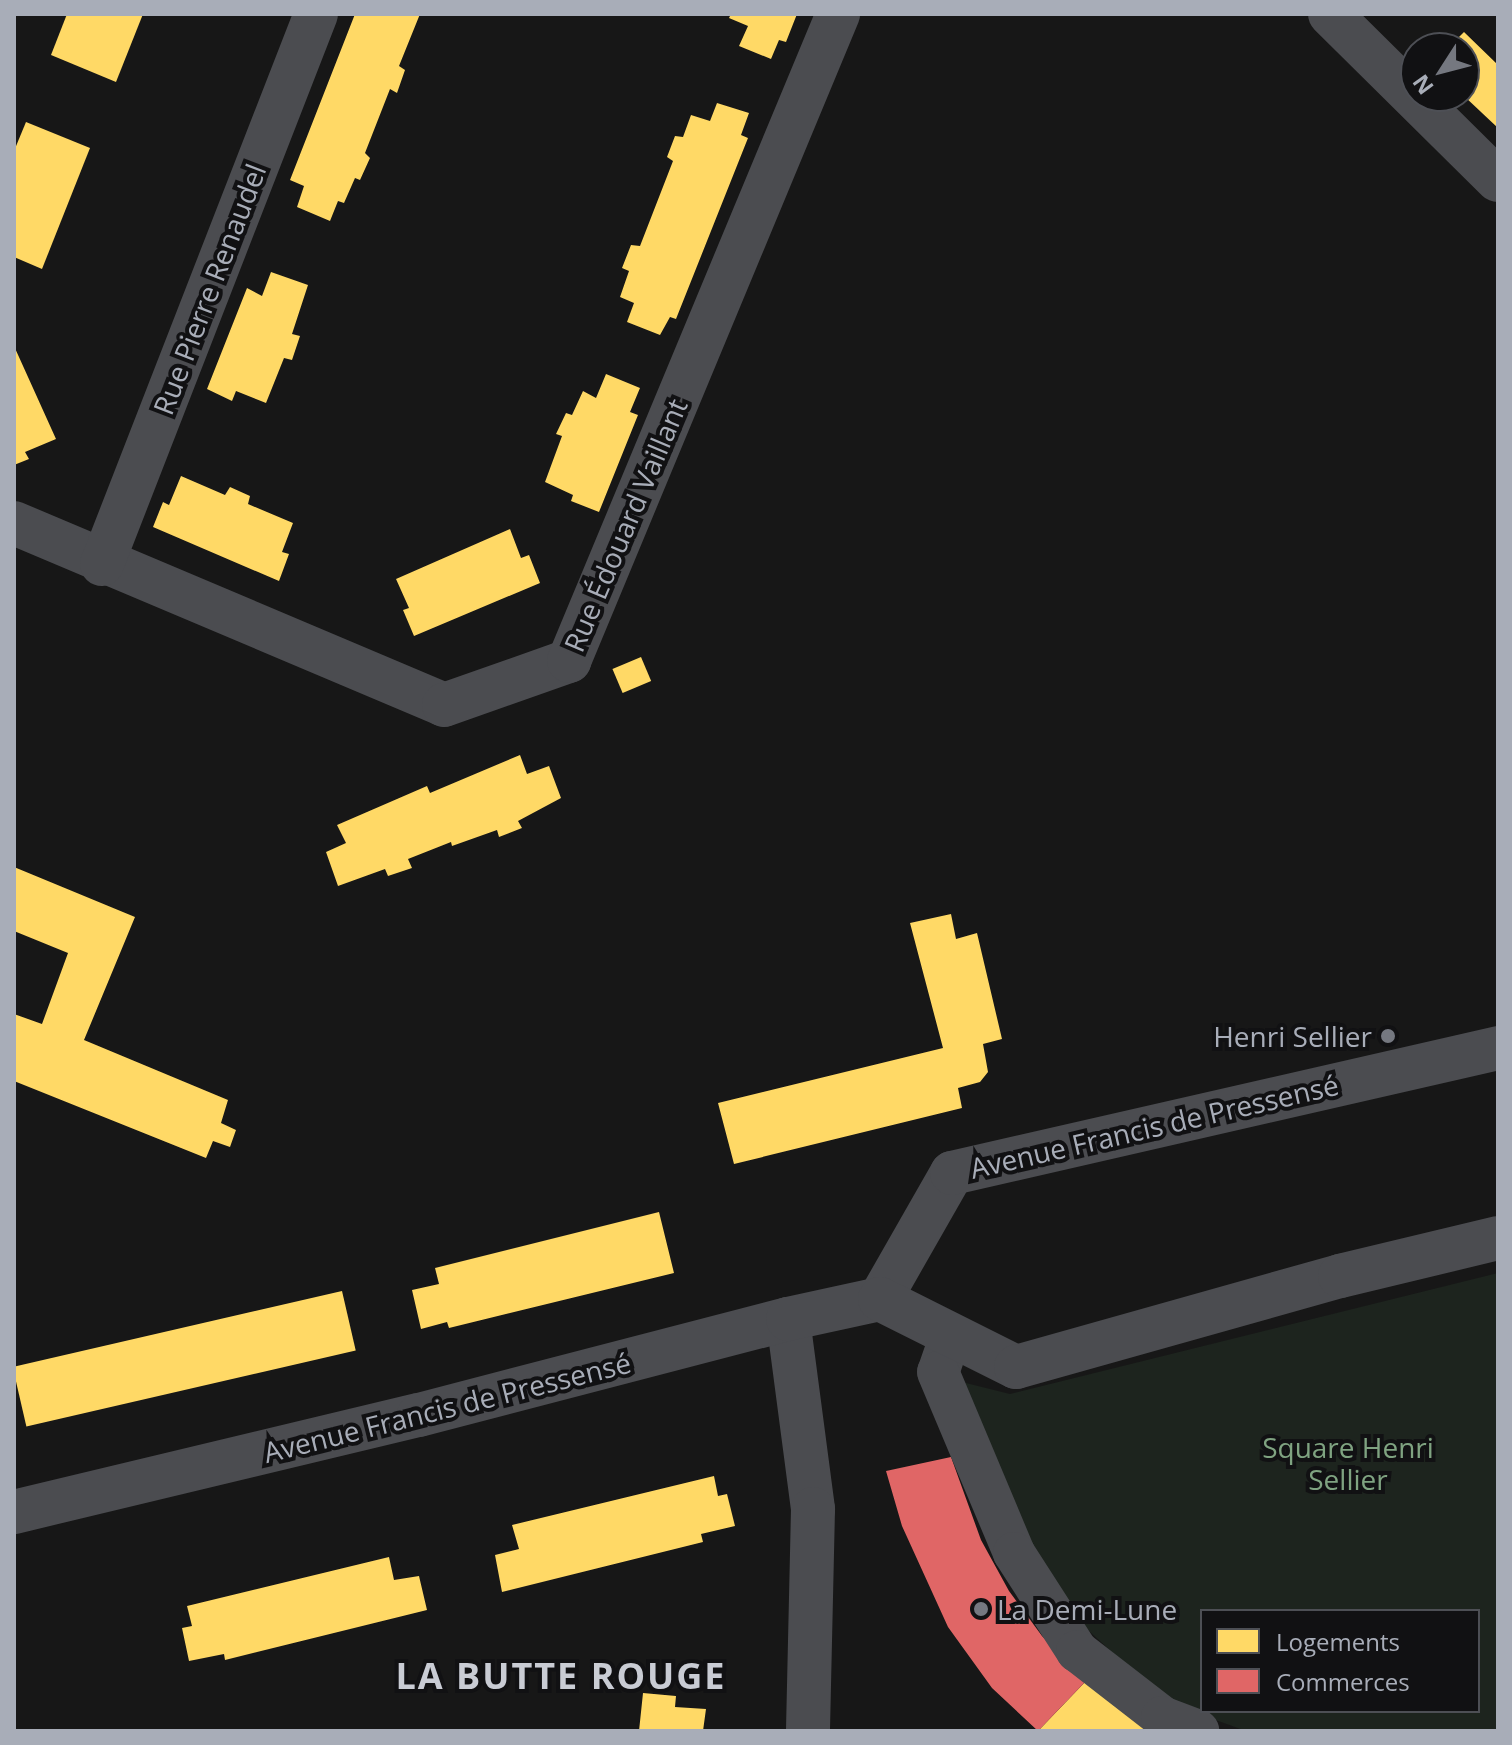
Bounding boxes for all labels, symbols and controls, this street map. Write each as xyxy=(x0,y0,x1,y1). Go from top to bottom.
north arrow xyxy=(1400,32,1480,112)
text: N xyxy=(1405,69,1440,101)
street label: Rue Pierre Renaudel xyxy=(146,159,272,419)
street label: Rue Édouard Vaillant xyxy=(556,393,694,657)
place label: Henri Sellier xyxy=(1213,1019,1372,1053)
marker: Henri Sellier xyxy=(1379,1027,1397,1045)
street label: Avenue Francis de Pressensé xyxy=(966,1067,1342,1185)
street label: Avenue Francis de Pressensé xyxy=(260,1345,634,1469)
park label: Square Henri Sellier xyxy=(1262,1430,1434,1496)
place label: La Demi-Lune xyxy=(997,1592,1177,1626)
marker: La Demi-Lune xyxy=(972,1600,990,1618)
legend xyxy=(1200,1609,1480,1713)
text: Logements xyxy=(1276,1625,1400,1658)
district label: LA BUTTE ROUGE xyxy=(396,1654,726,1698)
text: Commerces xyxy=(1276,1665,1410,1698)

